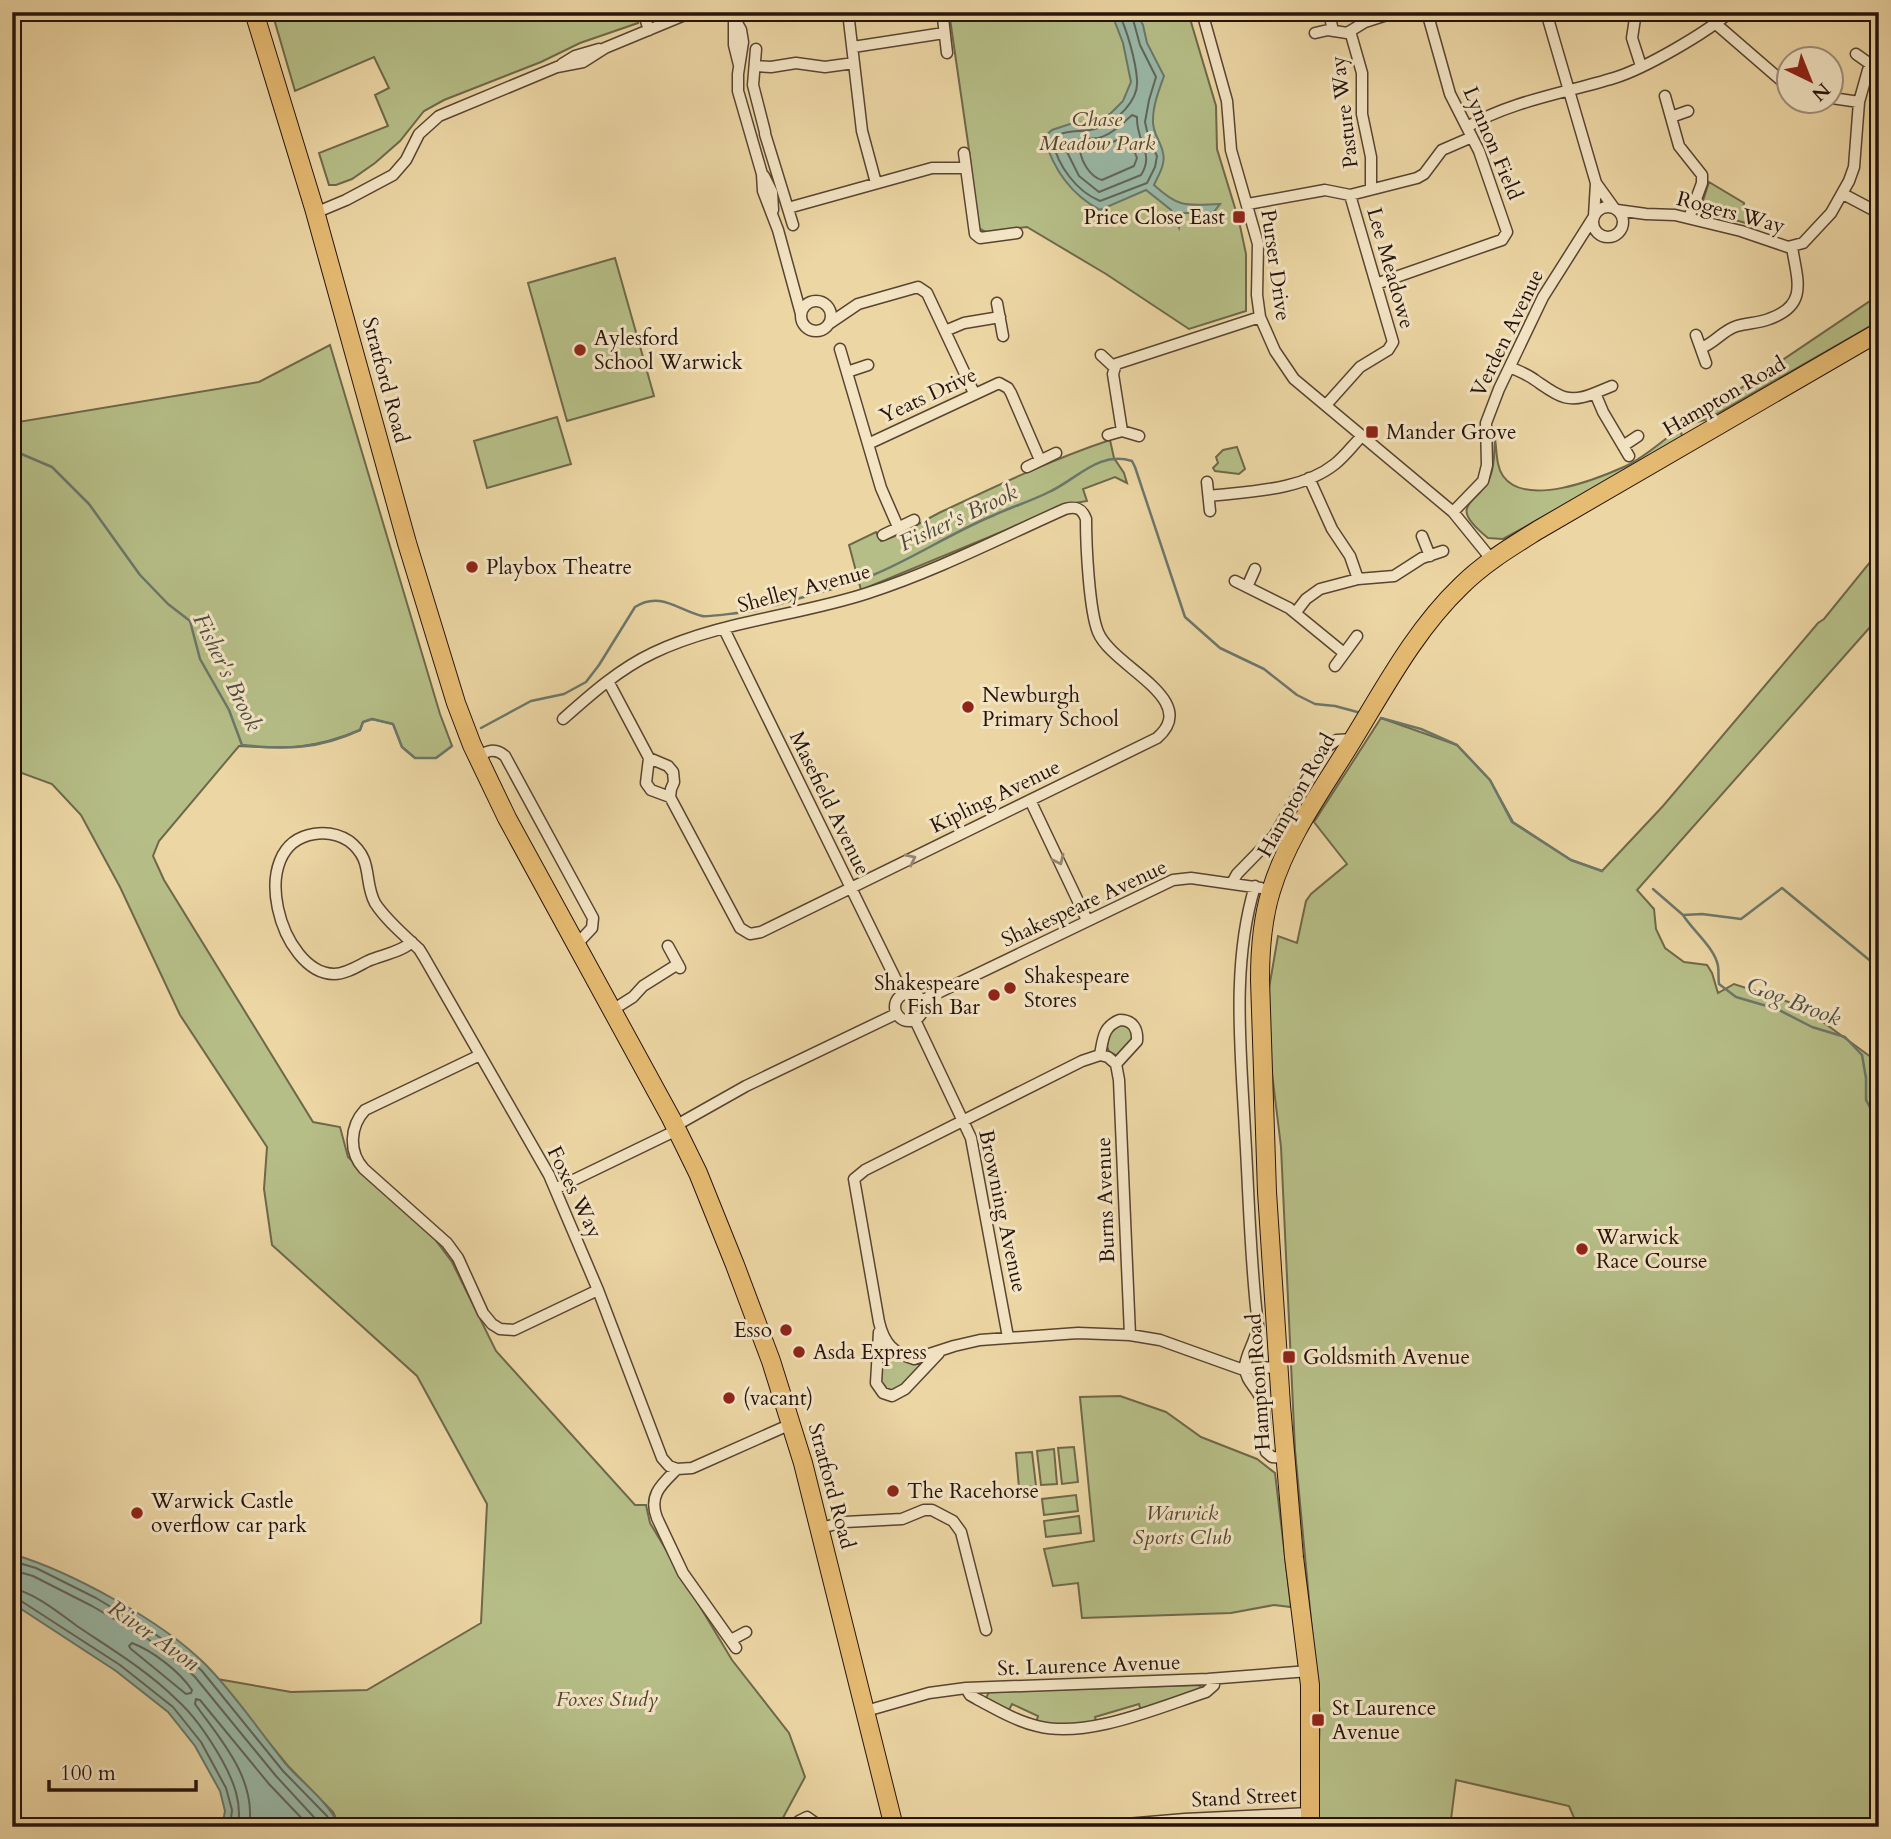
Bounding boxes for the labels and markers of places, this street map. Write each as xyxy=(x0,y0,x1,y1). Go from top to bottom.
place label: Price Close East xyxy=(1084,203,1225,232)
marker: Price Close East xyxy=(1231,209,1247,225)
place label: Aylesford School Warwick xyxy=(594,324,744,377)
marker: Aylesford School Warwick xyxy=(572,342,588,358)
place label: Mander Grove xyxy=(1386,418,1517,447)
marker: Mander Grove xyxy=(1364,424,1380,440)
place label: Playbox Theatre xyxy=(486,553,632,582)
marker: Playbox Theatre xyxy=(464,559,480,575)
place label: Newburgh Primary School xyxy=(982,681,1119,734)
marker: Newburgh Primary School xyxy=(960,699,976,715)
place label: Shakespeare Stores xyxy=(1024,962,1130,1015)
place label: Shakespeare Fish Bar xyxy=(874,969,980,1022)
marker: Shakespeare Stores xyxy=(1002,980,1018,996)
marker: Shakespeare Fish Bar xyxy=(986,987,1002,1003)
place label: Warwick Race Course xyxy=(1595,1223,1708,1276)
marker: Warwick Race Course xyxy=(1574,1241,1590,1257)
place label: Esso xyxy=(734,1316,772,1345)
marker: Esso xyxy=(778,1322,794,1338)
place label: Asda Express xyxy=(813,1338,927,1367)
place label: Goldsmith Avenue xyxy=(1303,1343,1470,1372)
marker: Asda Express xyxy=(791,1344,807,1360)
marker: Goldsmith Avenue xyxy=(1281,1349,1297,1365)
place label: (vacant) xyxy=(743,1384,813,1413)
marker: (vacant) xyxy=(721,1390,737,1406)
place label: The Racehorse xyxy=(907,1477,1039,1506)
marker: The Racehorse xyxy=(885,1483,901,1499)
place label: Warwick Castle overflow car park xyxy=(150,1487,308,1540)
marker: Warwick Castle overflow car park xyxy=(129,1505,145,1521)
place label: St Laurence Avenue xyxy=(1332,1694,1436,1747)
marker: St Laurence Avenue xyxy=(1310,1712,1326,1728)

